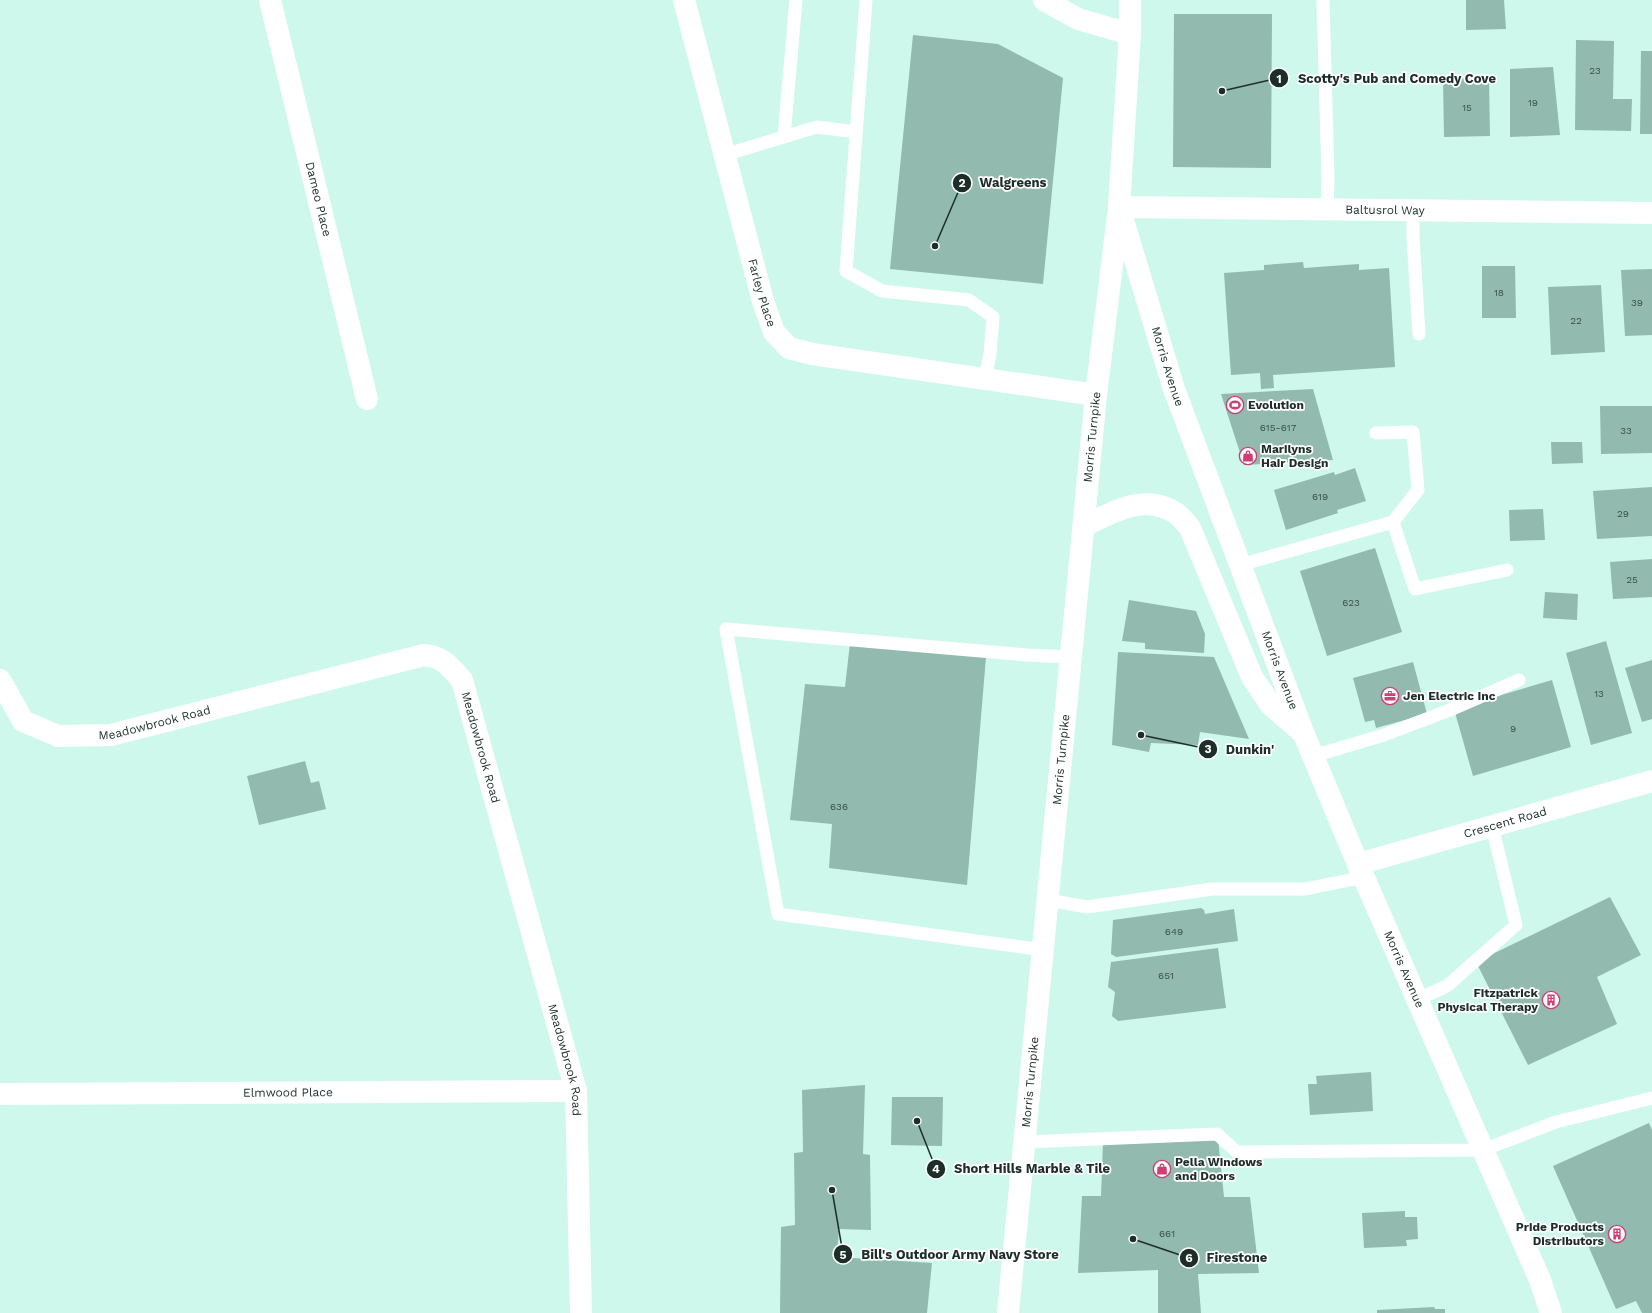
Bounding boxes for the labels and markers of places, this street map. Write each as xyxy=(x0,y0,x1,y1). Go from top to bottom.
callout: Scotty's Pub and Comedy Cove xyxy=(1269,66,1504,91)
callout: Walgreens xyxy=(952,170,1055,195)
sports icon: Evolution xyxy=(1225,395,1245,415)
place label: Evolution xyxy=(1248,398,1304,412)
place label: Marilyns Hair Design xyxy=(1261,442,1328,470)
shop icon: Marilyns Hair Design xyxy=(1238,446,1258,466)
office icon: Jen Electric Inc xyxy=(1380,686,1400,706)
place label: Jen Electric Inc xyxy=(1403,689,1496,703)
callout: Dunkin' xyxy=(1198,737,1282,762)
place label: Fitzpatrick Physical Therapy xyxy=(1437,986,1539,1014)
building icon: Fitzpatrick Physical Therapy xyxy=(1541,990,1561,1010)
place label: Pella Windows and Doors xyxy=(1175,1155,1263,1183)
callout: Short Hills Marble & Tile xyxy=(926,1156,1119,1181)
shop icon: Pella Windows and Doors xyxy=(1152,1159,1172,1179)
place label: Pride Products Distributors xyxy=(1516,1220,1605,1248)
building icon: Pride Products Distributors xyxy=(1607,1224,1627,1244)
callout: Bill's Outdoor Army Navy Store xyxy=(833,1242,1067,1267)
callout: Firestone xyxy=(1179,1245,1276,1270)

